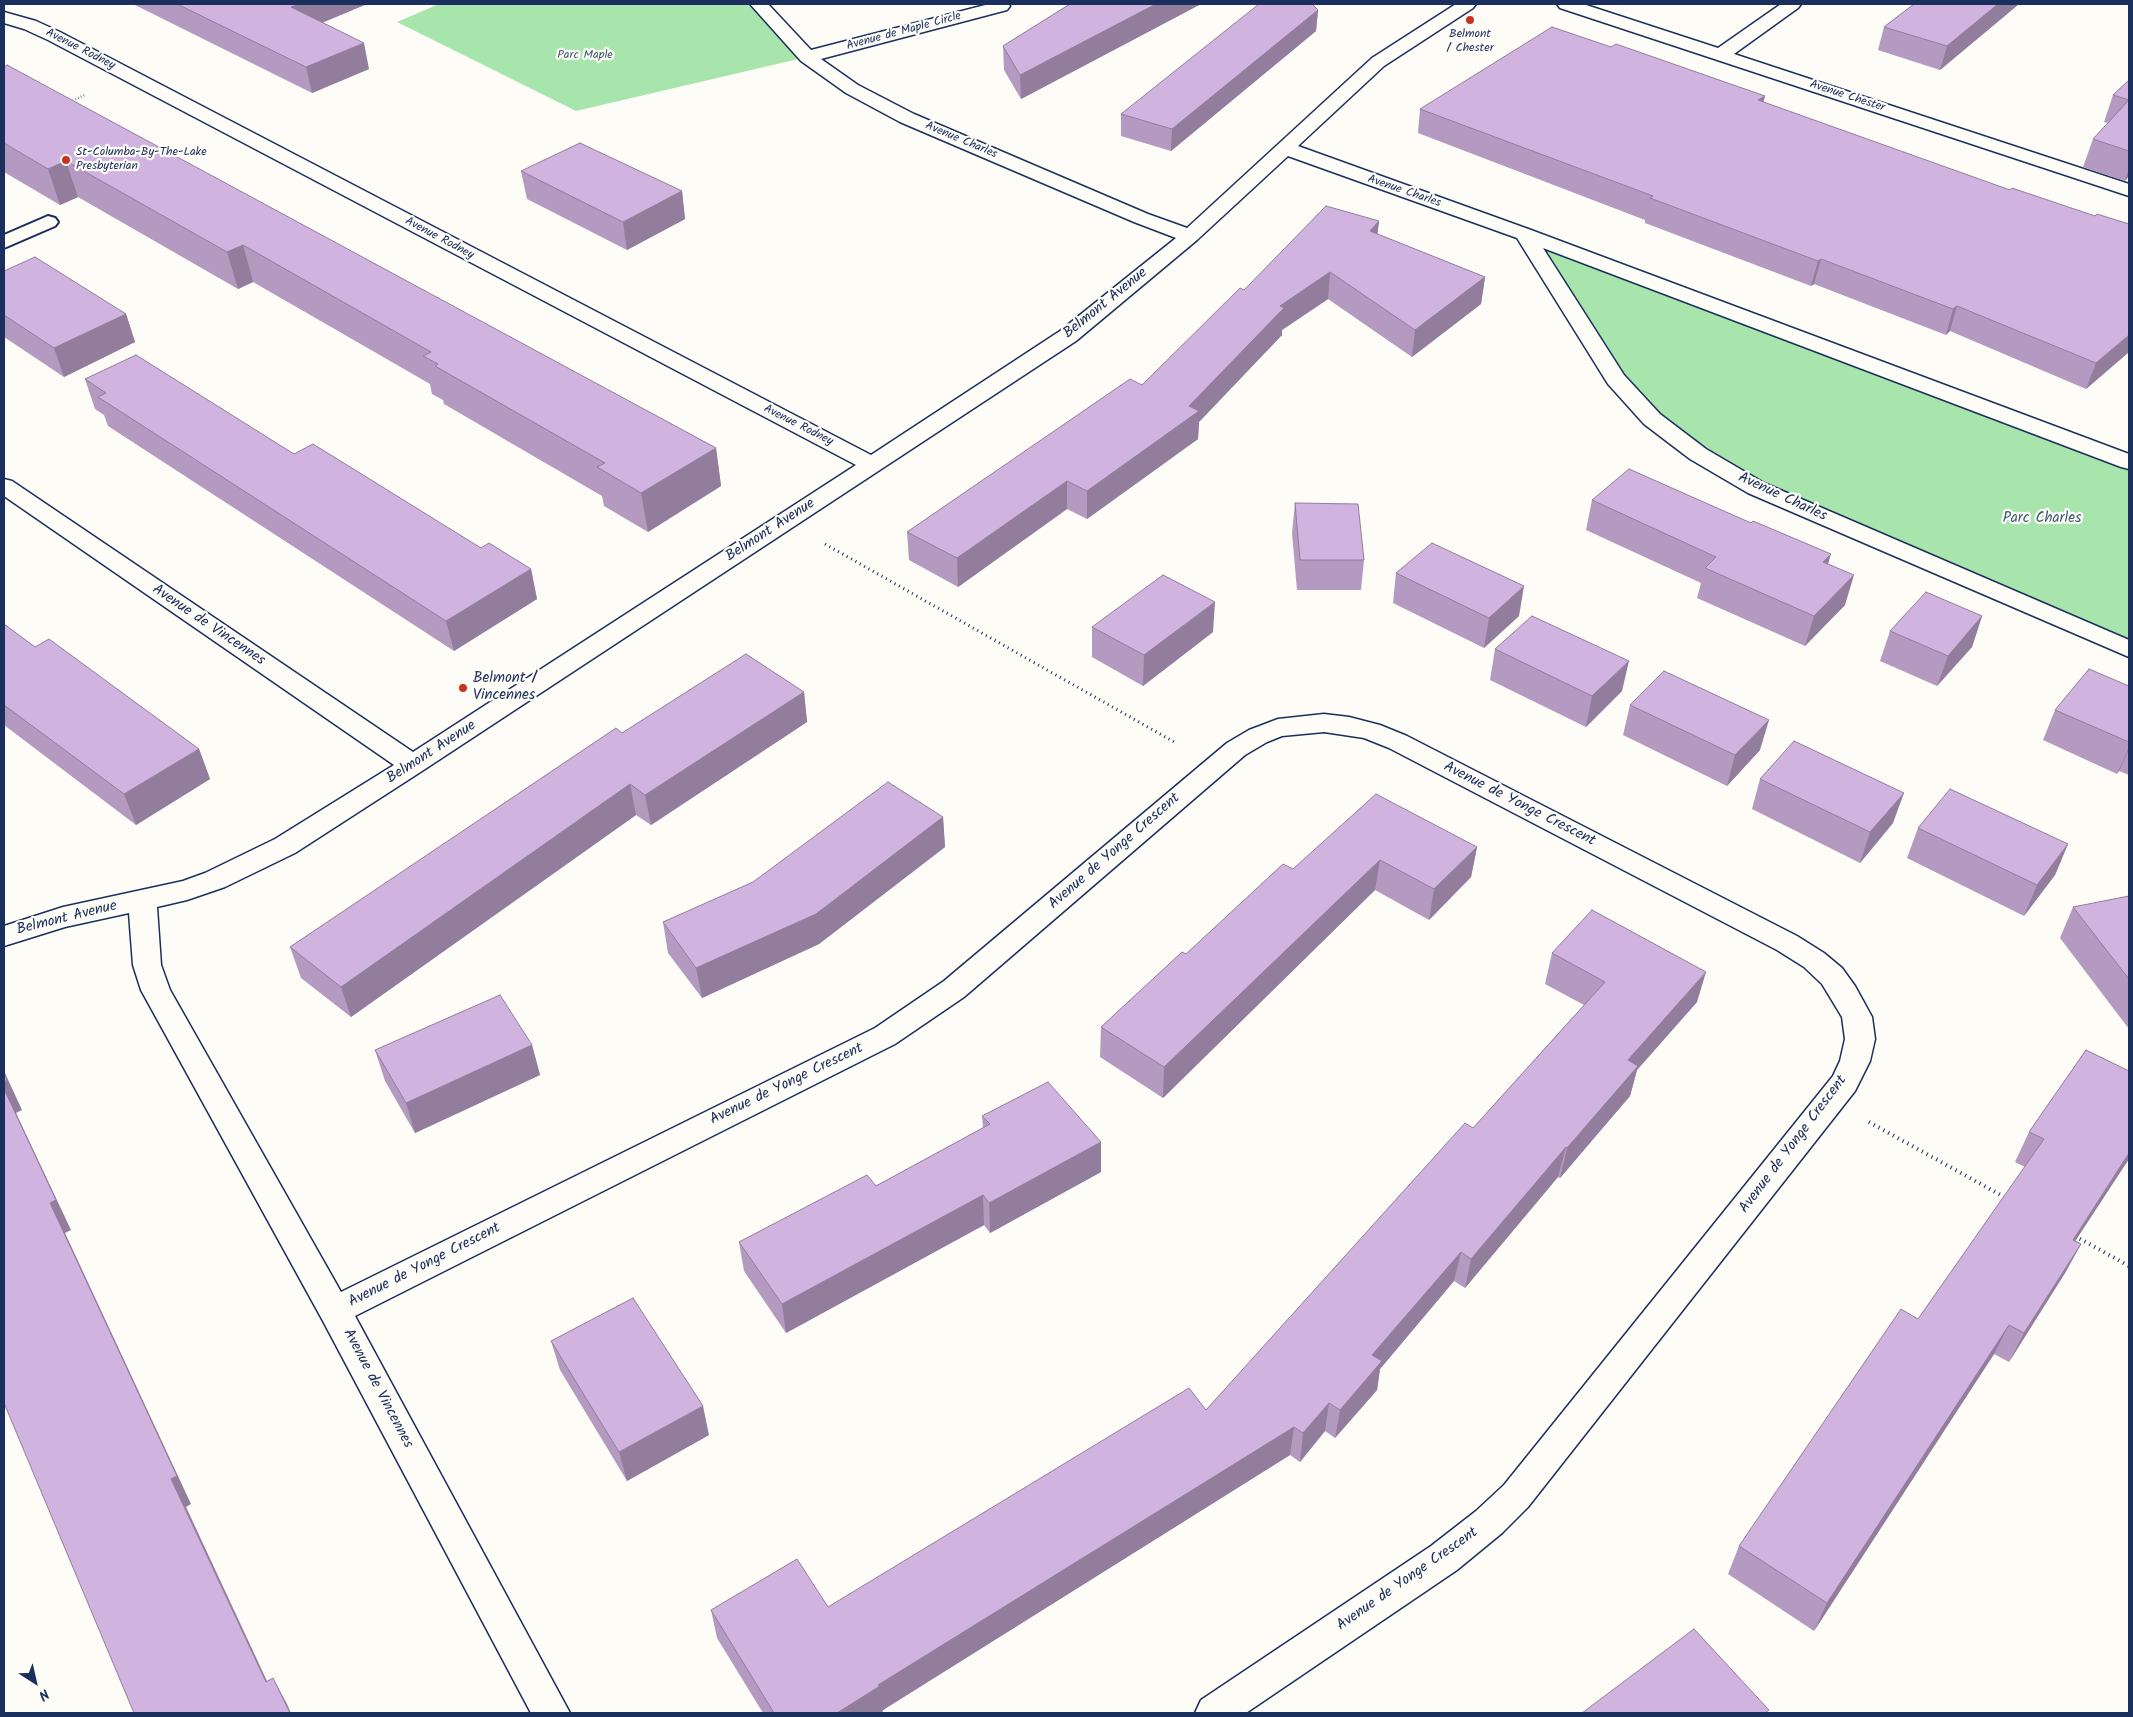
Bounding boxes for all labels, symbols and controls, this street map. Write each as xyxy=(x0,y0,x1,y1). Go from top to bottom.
street label: Avenue de Maple Circle xyxy=(845,10,963,54)
marker: Belmont / Chester xyxy=(1464,14,1476,26)
street label: Avenue Rodney xyxy=(43,26,117,74)
place label: Belmont / Chester xyxy=(1446,28,1494,56)
park label: Parc Maple xyxy=(557,49,613,63)
street label: Avenue Chester xyxy=(1808,78,1886,116)
street label: Avenue Charles xyxy=(923,119,999,163)
place label: St-Columba-By-The-Lake Presbyterian xyxy=(76,146,207,174)
marker: St-Columba-By-The-Lake Presbyterian xyxy=(60,154,72,166)
street label: Avenue Charles xyxy=(1365,173,1443,211)
street label: Avenue Rodney xyxy=(402,215,476,263)
street label: Belmont Avenue xyxy=(1060,265,1152,343)
street label: Avenue Rodney xyxy=(761,402,835,450)
street label: Avenue Charles xyxy=(1735,470,1829,526)
street label: Belmont Avenue xyxy=(723,495,819,567)
park label: Parc Charles xyxy=(2003,510,2081,528)
street label: Avenue de Vincennes xyxy=(148,581,268,671)
place label: Belmont / Vincennes xyxy=(473,670,537,705)
marker: Belmont / Vincennes xyxy=(457,682,469,694)
street label: Belmont Avenue xyxy=(384,717,480,789)
street label: Avenue de Yonge Crescent xyxy=(1440,759,1598,851)
street label: Avenue de Yonge Crescent xyxy=(1046,790,1184,914)
street label: Belmont Avenue xyxy=(15,898,119,940)
street label: Avenue de Yonge Crescent xyxy=(708,1040,866,1130)
street label: Avenue de Yonge Crescent xyxy=(1736,1072,1852,1218)
street label: Avenue de Yonge Crescent xyxy=(346,1220,504,1312)
street label: Avenue de Vincennes xyxy=(338,1326,416,1452)
street label: Avenue de Yonge Crescent xyxy=(1334,1524,1482,1636)
north arrow xyxy=(10,1657,60,1707)
text: N xyxy=(34,1683,54,1706)

